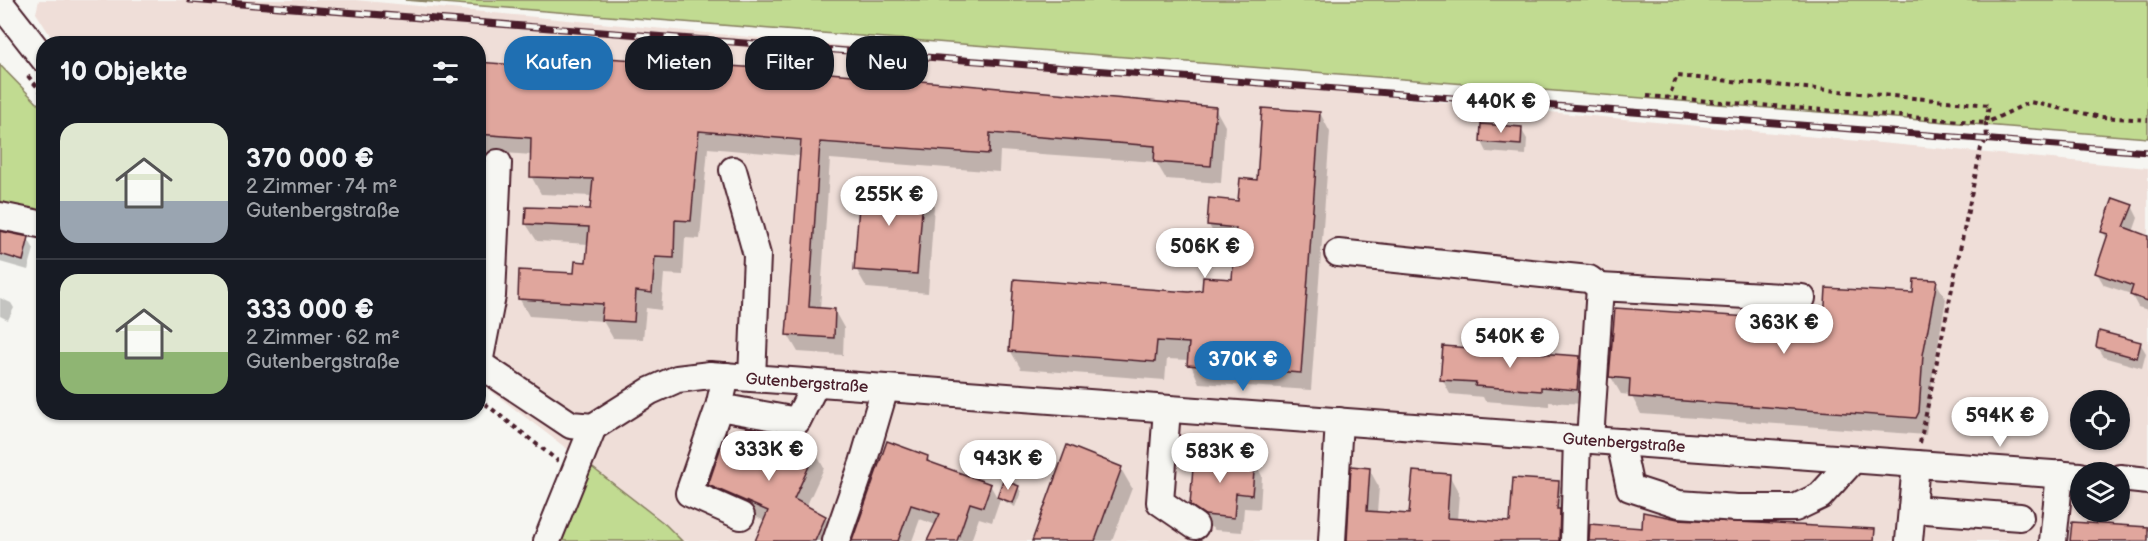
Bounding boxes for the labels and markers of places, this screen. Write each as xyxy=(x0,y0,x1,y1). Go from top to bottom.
pin: 440K € xyxy=(1452,83,1550,134)
pin: 255K € xyxy=(840,176,938,227)
pin: 506K € xyxy=(1156,228,1254,279)
pin: 363K € xyxy=(1735,304,1833,355)
pin: 540K € xyxy=(1461,318,1559,369)
pin: 370K € xyxy=(1194,341,1292,392)
pin: 594K € xyxy=(1951,397,2049,448)
pin: 333K € xyxy=(720,431,818,482)
pin: 583K € xyxy=(1171,433,1269,484)
pin: 943K € xyxy=(959,440,1057,491)

